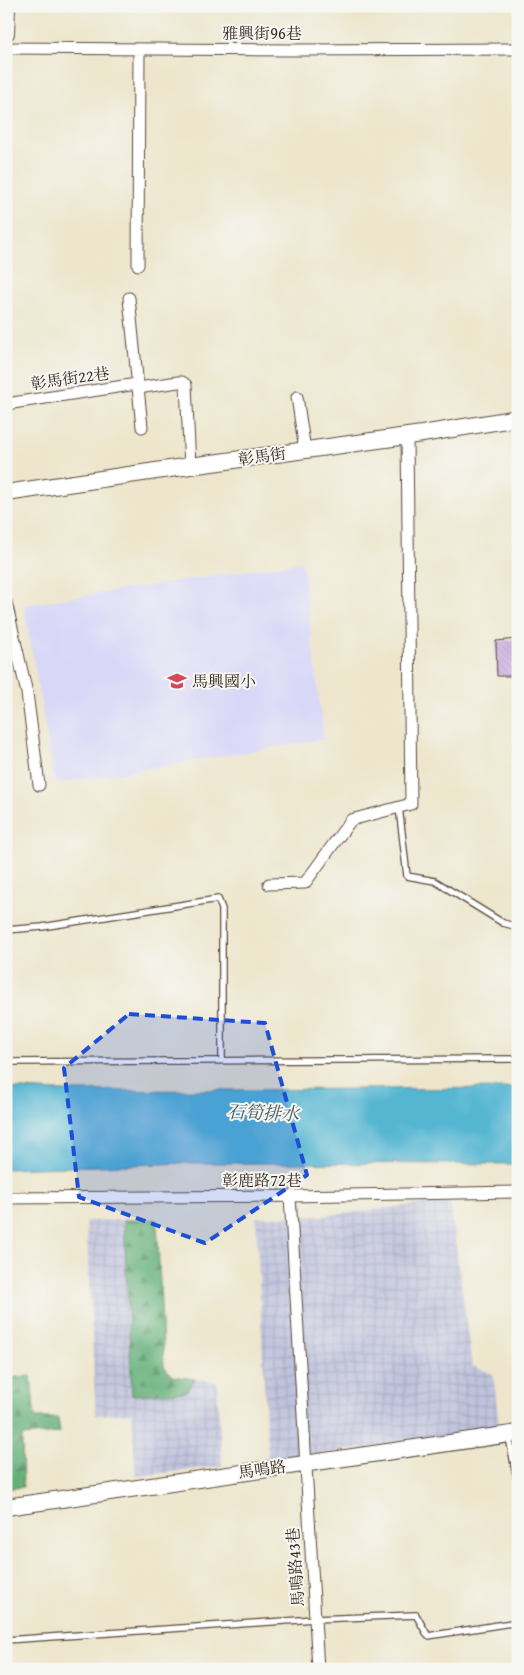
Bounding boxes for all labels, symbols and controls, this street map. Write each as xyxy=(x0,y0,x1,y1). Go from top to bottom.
street label: 雅興街96巷 xyxy=(222,21,302,45)
street label: 彰馬街22巷 xyxy=(29,361,111,395)
street label: 彰馬街 xyxy=(237,441,287,471)
place label: 馬興國小 xyxy=(192,669,256,693)
school or university icon: 馬興國小 xyxy=(166,670,188,692)
water label: 石筍排水 xyxy=(227,1098,301,1127)
street label: 彰鹿路72巷 xyxy=(222,1168,302,1192)
street label: 馬鳴路 xyxy=(237,1454,287,1484)
street label: 馬鳴路43巷 xyxy=(280,1527,310,1607)

